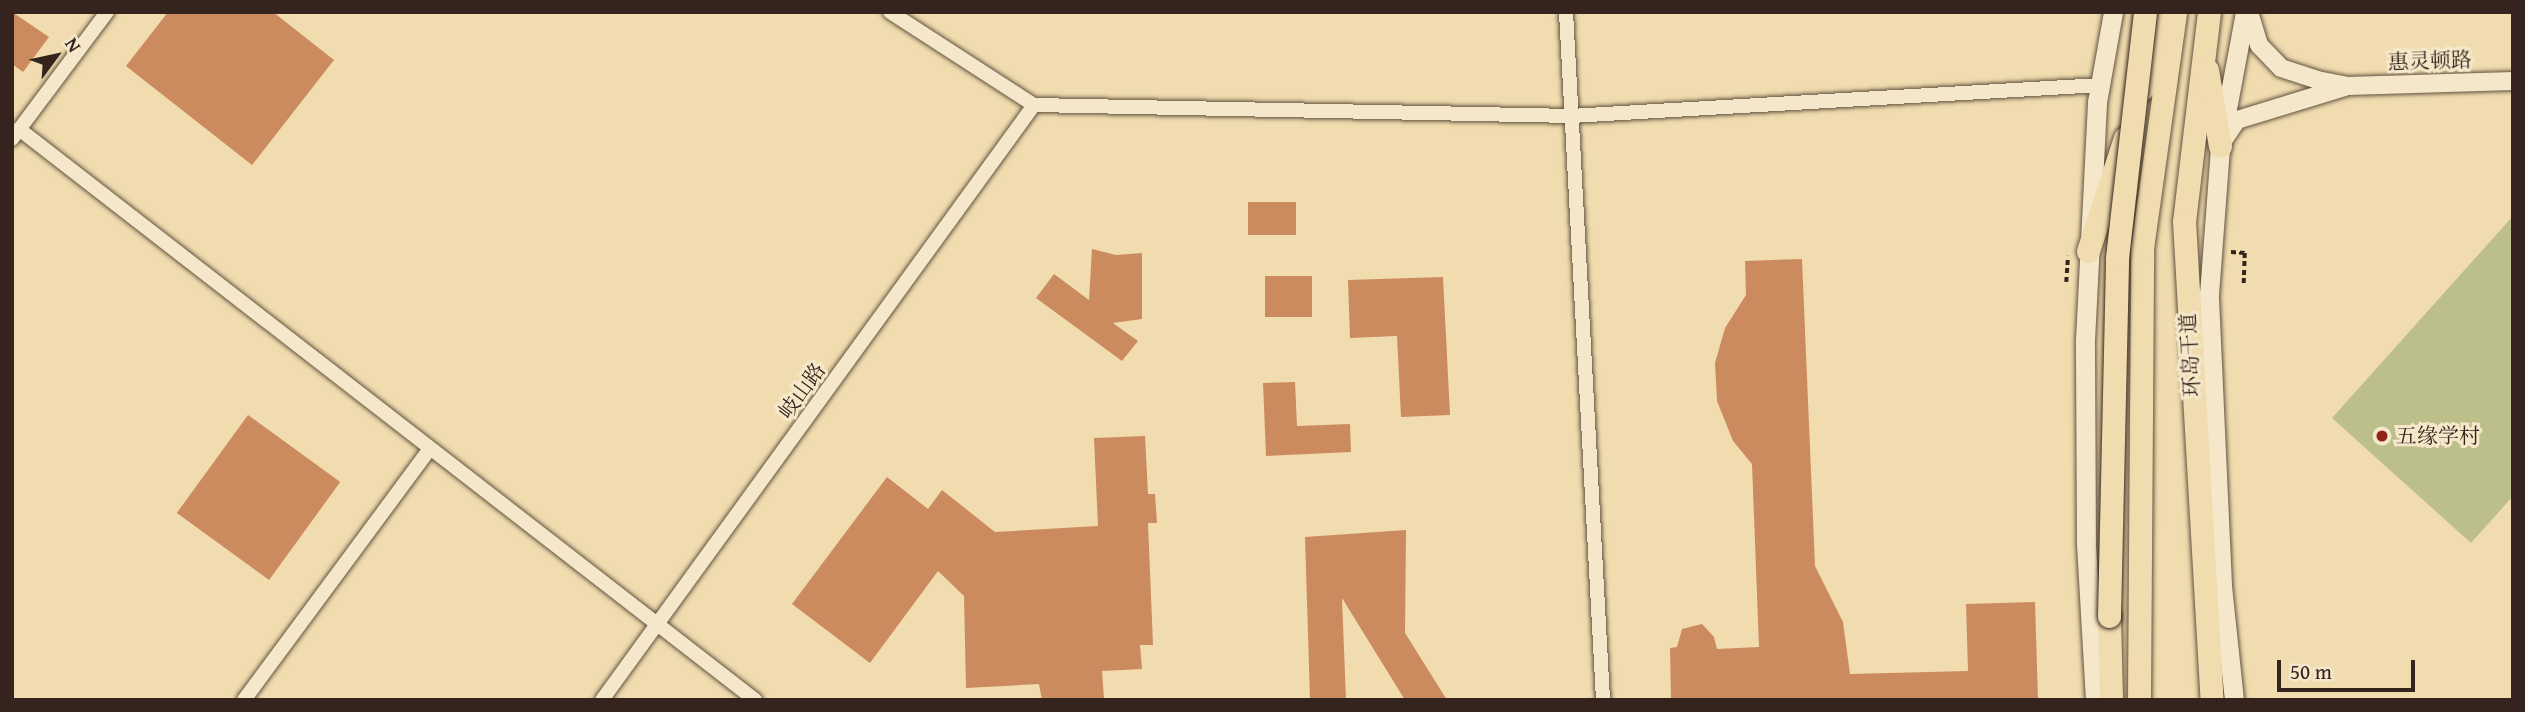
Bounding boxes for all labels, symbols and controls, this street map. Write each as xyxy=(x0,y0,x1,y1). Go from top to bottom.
north arrow xyxy=(21,21,91,91)
text: N xyxy=(58,32,89,58)
street label: 惠灵顿路 xyxy=(2388,47,2472,75)
street label: 环岛干道 xyxy=(2175,312,2205,398)
street label: 岐山路 xyxy=(773,358,831,424)
place label: 五缘学村 xyxy=(2396,423,2480,449)
marker: 五缘学村 xyxy=(2374,428,2390,444)
scale bar xyxy=(2280,646,2418,690)
text: 50 m xyxy=(2290,656,2332,687)

